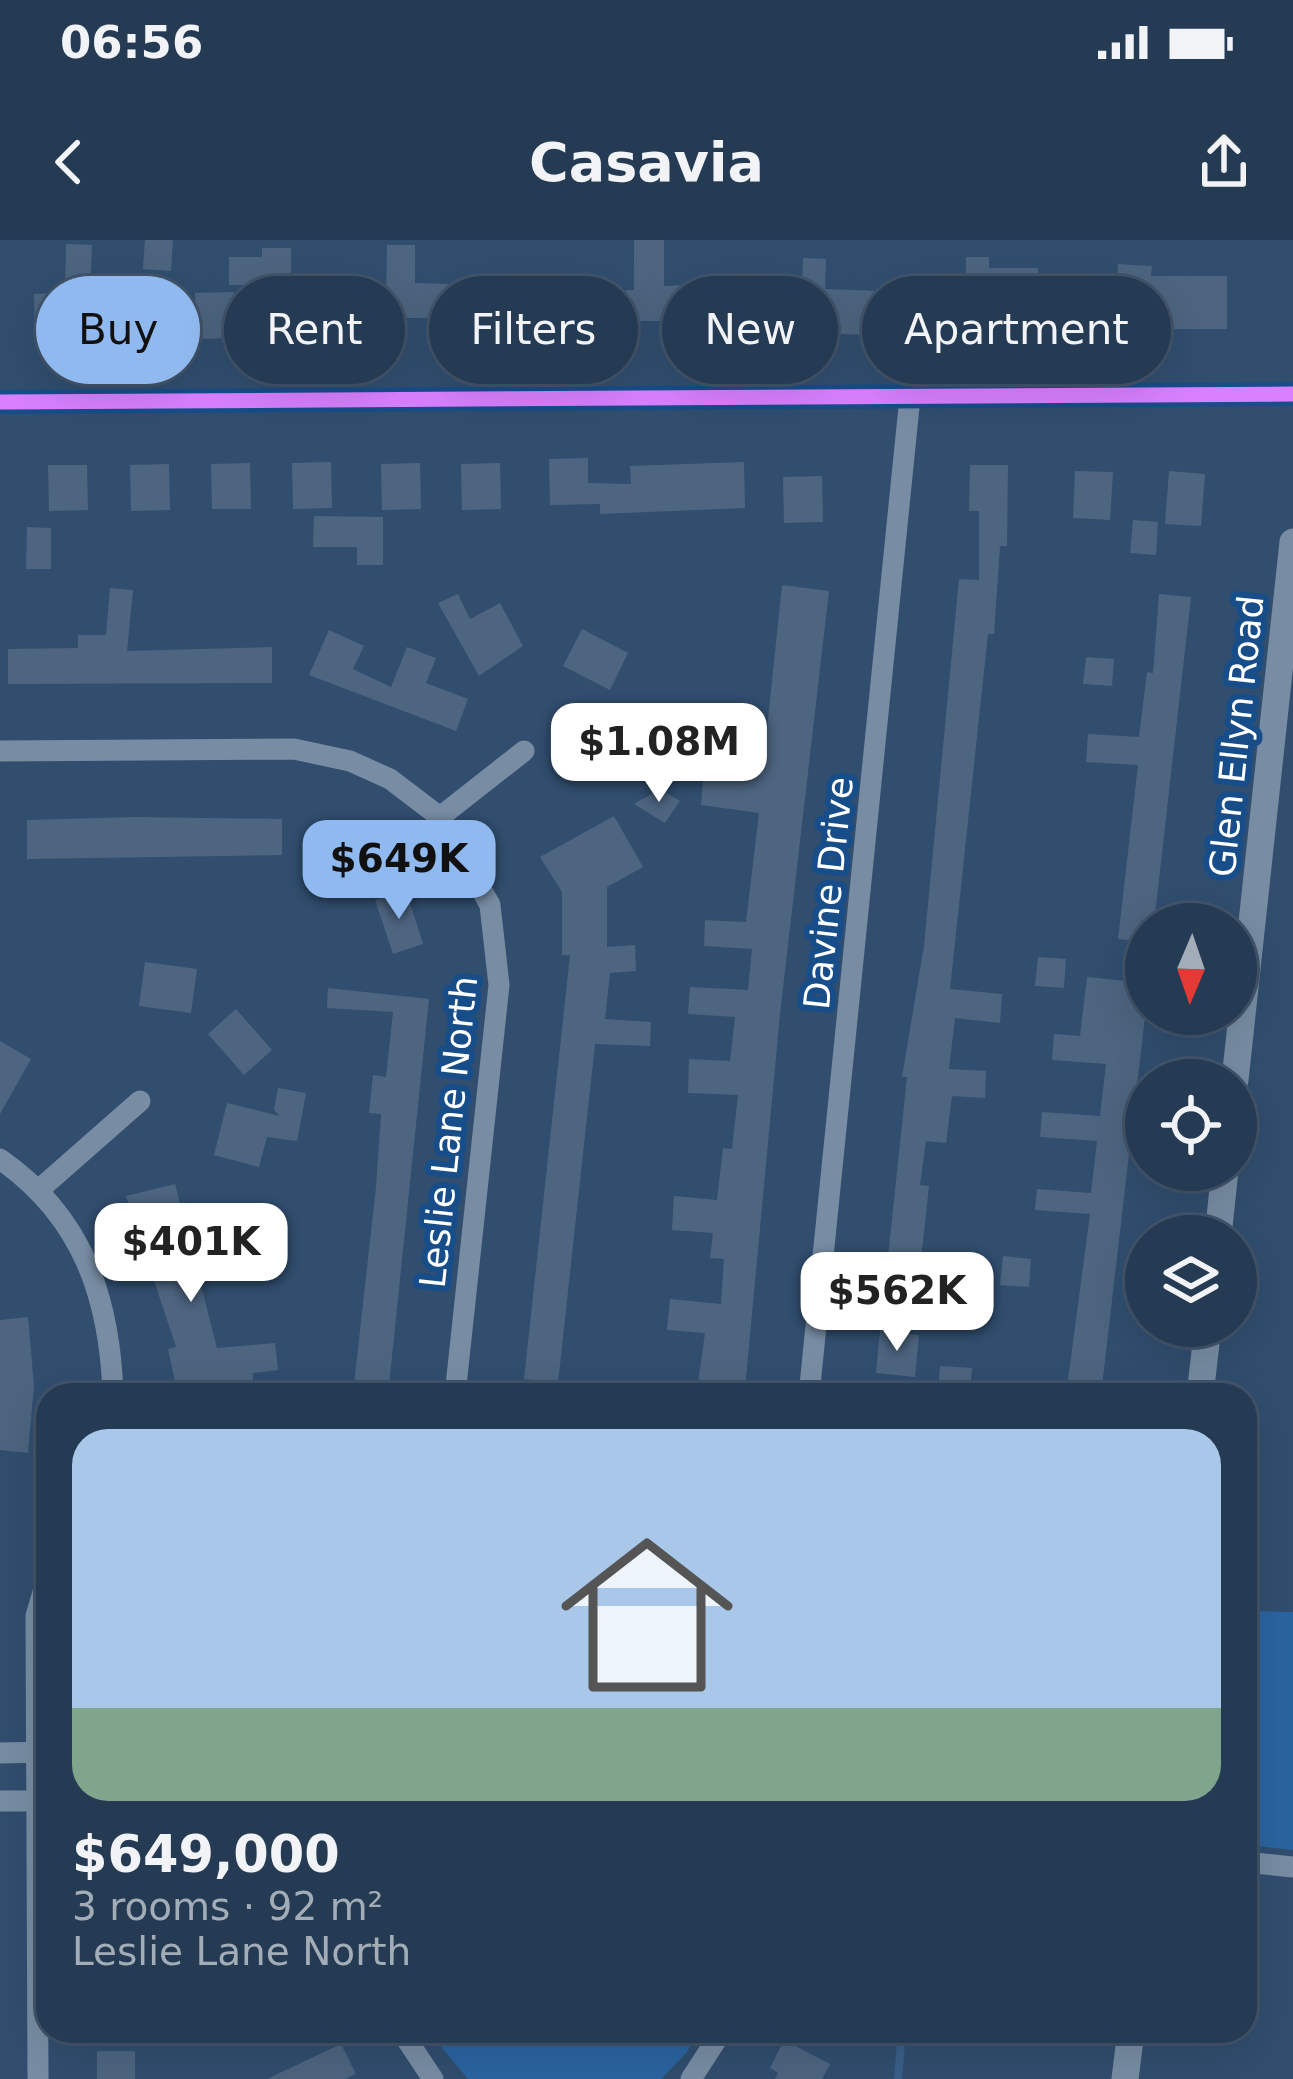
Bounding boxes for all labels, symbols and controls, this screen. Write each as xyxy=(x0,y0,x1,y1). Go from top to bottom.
text: 06:56 xyxy=(60,16,203,69)
icon: back xyxy=(36,129,102,195)
icon: share xyxy=(1191,129,1257,195)
text: Casavia xyxy=(529,131,764,194)
chip: Buy xyxy=(36,276,200,384)
chip: Rent xyxy=(224,276,405,384)
chip: Filters xyxy=(429,276,638,384)
chip: New xyxy=(662,276,838,384)
chip: Apartment xyxy=(862,276,1171,384)
street label: Glen Ellyn Road xyxy=(1201,593,1272,879)
pin: $1.08M xyxy=(561,703,757,805)
text: $1.08M xyxy=(578,719,740,764)
street label: Davine Drive xyxy=(796,775,861,1011)
pin: $649K xyxy=(315,820,483,922)
text: $649K xyxy=(330,836,468,881)
north arrow xyxy=(1125,903,1257,1035)
map controls xyxy=(1125,903,1257,1347)
street label: Leslie Lane North xyxy=(412,974,485,1290)
button: locate xyxy=(1125,1059,1257,1191)
pin: $401K xyxy=(107,1203,275,1305)
button: layers xyxy=(1125,1215,1257,1347)
text: $401K xyxy=(122,1219,260,1264)
pin: $562K xyxy=(813,1252,981,1354)
text: $562K xyxy=(828,1268,966,1313)
icon: home xyxy=(539,1507,755,1723)
text: $649,000 xyxy=(72,1825,340,1884)
text: 3 rooms · 92 m² xyxy=(72,1884,383,1929)
text: Leslie Lane North xyxy=(72,1929,411,1974)

